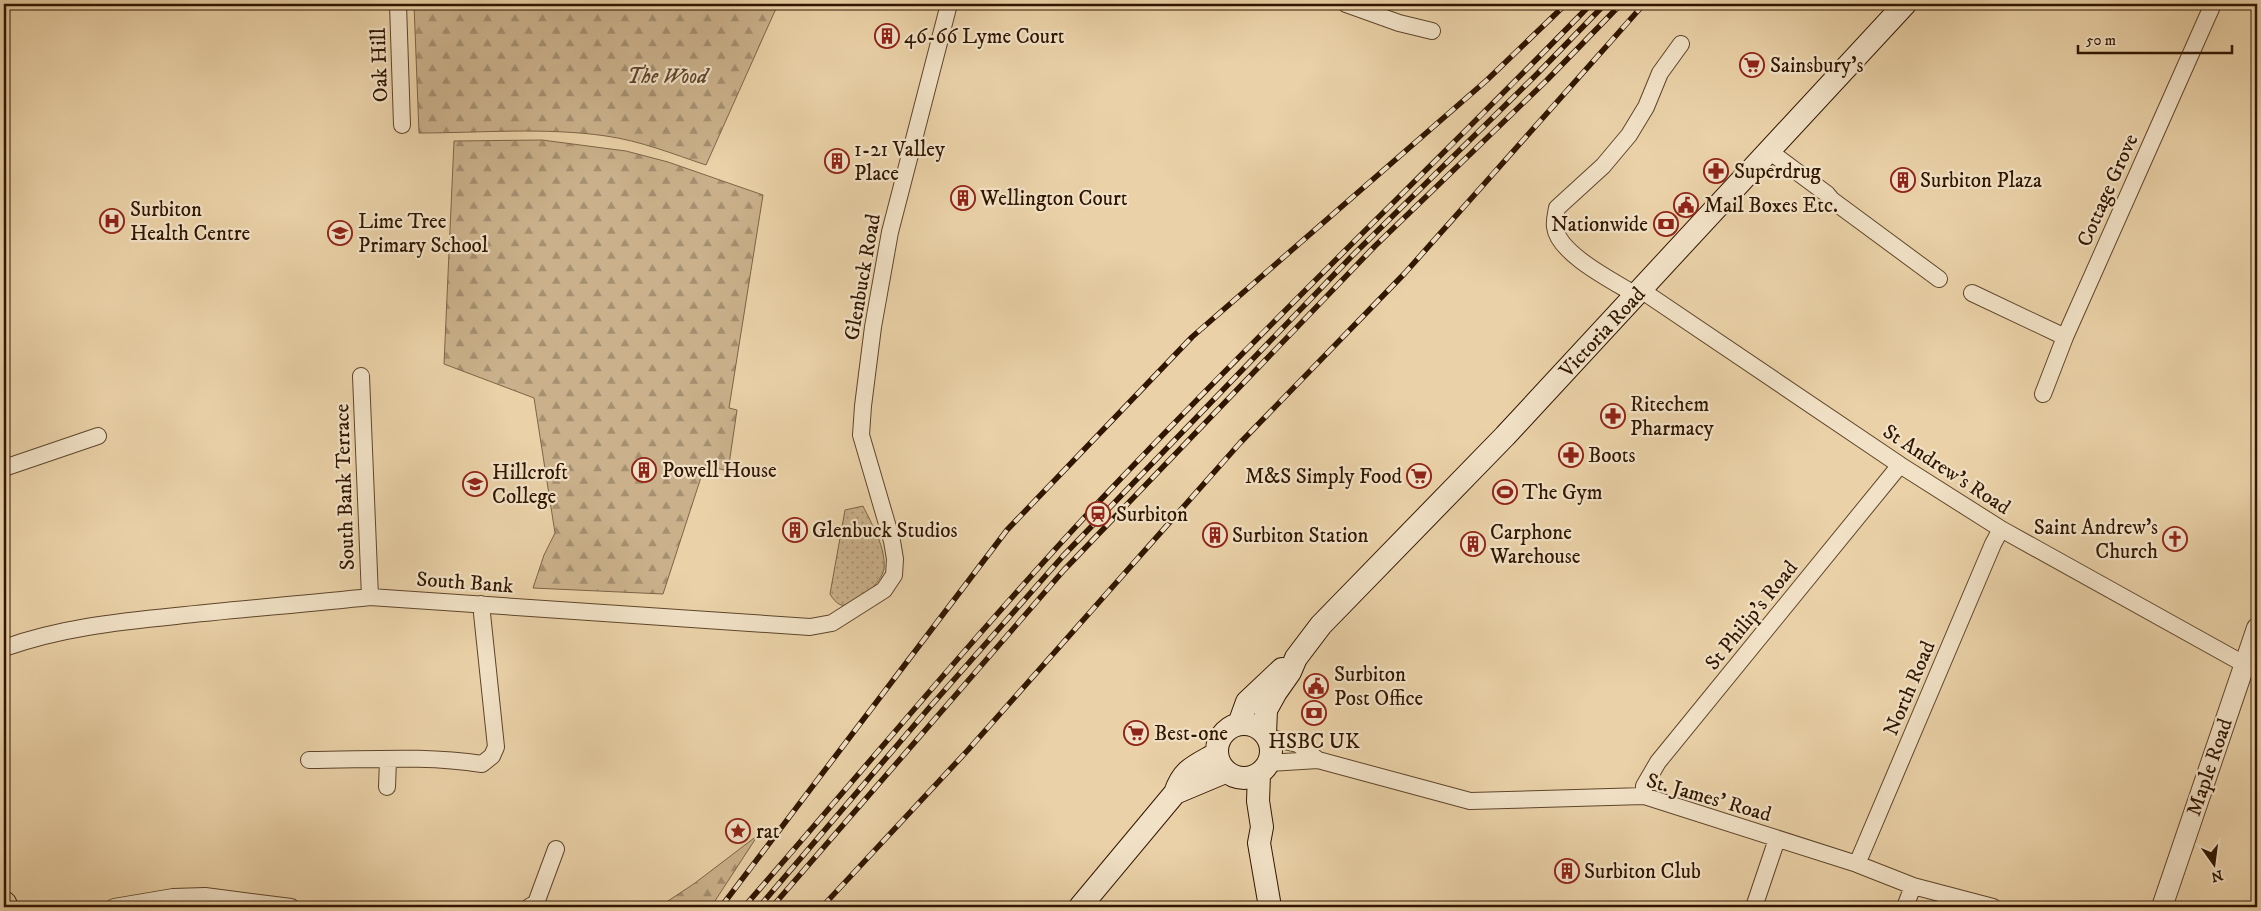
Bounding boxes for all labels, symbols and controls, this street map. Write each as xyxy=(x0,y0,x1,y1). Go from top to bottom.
scale bar xyxy=(2078,22,2232,54)
building icon: 46-66 Lyme Court xyxy=(874,23,900,49)
place label: 46-66 Lyme Court xyxy=(904,24,1065,50)
street label: Oak Hill xyxy=(366,27,394,103)
text: 50 m xyxy=(2086,31,2116,50)
supermarket icon: Sainsbury's xyxy=(1739,52,1765,78)
place label: Sainsbury's xyxy=(1770,53,1863,79)
park label: The Wood xyxy=(627,64,710,90)
street label: Cottage Grove xyxy=(2072,130,2144,251)
place label: 1-21 Valley Place xyxy=(854,137,946,187)
building icon: 1-21 Valley Place xyxy=(824,148,850,174)
pharmacy icon: Superdrug xyxy=(1703,158,1729,184)
place label: Superdrug xyxy=(1734,159,1822,185)
building icon: Surbiton Plaza xyxy=(1890,167,1916,193)
place label: Surbiton Plaza xyxy=(1920,168,2042,194)
building icon: Wellington Court xyxy=(950,185,976,211)
place label: Wellington Court xyxy=(979,186,1128,212)
public building icon: Mail Boxes Etc. xyxy=(1673,192,1699,218)
place label: Mail Boxes Etc. xyxy=(1704,193,1838,219)
place label: Surbiton Health Centre xyxy=(130,197,250,247)
hospital icon: Surbiton Health Centre xyxy=(99,208,125,234)
place label: Lime Tree Primary School xyxy=(358,209,489,259)
street label: Glenbuck Road xyxy=(839,211,887,342)
bank icon: Nationwide xyxy=(1653,211,1679,237)
place label: Nationwide xyxy=(1551,212,1648,238)
school or university icon: Lime Tree Primary School xyxy=(327,220,353,246)
street label: Victoria Road xyxy=(1553,282,1652,384)
place label: Ritechem Pharmacy xyxy=(1630,392,1715,442)
street label: South Bank Terrace xyxy=(329,403,361,571)
pharmacy icon: Ritechem Pharmacy xyxy=(1600,403,1626,429)
street label: St Andrew's Road xyxy=(1878,419,2016,521)
pharmacy icon: Boots xyxy=(1558,442,1584,468)
place label: Boots xyxy=(1588,443,1635,469)
building icon: Powell House xyxy=(631,457,657,483)
place label: Powell House xyxy=(662,458,777,484)
place label: Hillcroft College xyxy=(492,460,568,510)
supermarket icon: M&S Simply Food xyxy=(1406,463,1432,489)
place label: M&S Simply Food xyxy=(1245,464,1403,490)
school or university icon: Hillcroft College xyxy=(462,471,488,497)
sports icon: The Gym xyxy=(1492,479,1518,505)
place label: The Gym xyxy=(1522,480,1603,506)
station icon: Surbiton xyxy=(1085,501,1111,527)
place label: Surbiton xyxy=(1116,502,1188,528)
place label: Saint Andrew's Church xyxy=(2034,515,2158,565)
building icon: Glenbuck Studios xyxy=(782,517,808,543)
place label: Glenbuck Studios xyxy=(812,518,958,544)
place label: Carphone Warehouse xyxy=(1489,520,1581,570)
building icon: Surbiton Station xyxy=(1202,522,1228,548)
place label: Surbiton Station xyxy=(1232,523,1369,549)
church icon: Saint Andrew's Church xyxy=(2162,526,2188,552)
building icon: Carphone Warehouse xyxy=(1460,531,1486,557)
street label: St Philip's Road xyxy=(1700,555,1804,676)
street label: South Bank xyxy=(416,567,515,599)
street label: North Road xyxy=(1878,637,1942,740)
place label: Surbiton Post Office xyxy=(1334,662,1424,712)
public building icon: Surbiton Post Office xyxy=(1303,673,1329,699)
bank icon: HSBC UK xyxy=(1301,700,1327,726)
street label: Maple Road xyxy=(2181,715,2239,820)
supermarket icon: Best-one xyxy=(1123,720,1149,746)
place label: Best-one xyxy=(1154,721,1228,747)
place label: HSBC UK xyxy=(1268,729,1360,755)
street label: St. James' Road xyxy=(1643,768,1775,828)
place icon: rat xyxy=(725,818,751,844)
place label: rat xyxy=(756,819,780,845)
north arrow xyxy=(2188,838,2238,888)
building icon: Surbiton Club xyxy=(1554,858,1580,884)
place label: Surbiton Club xyxy=(1584,859,1701,885)
text: N xyxy=(2209,866,2225,886)

